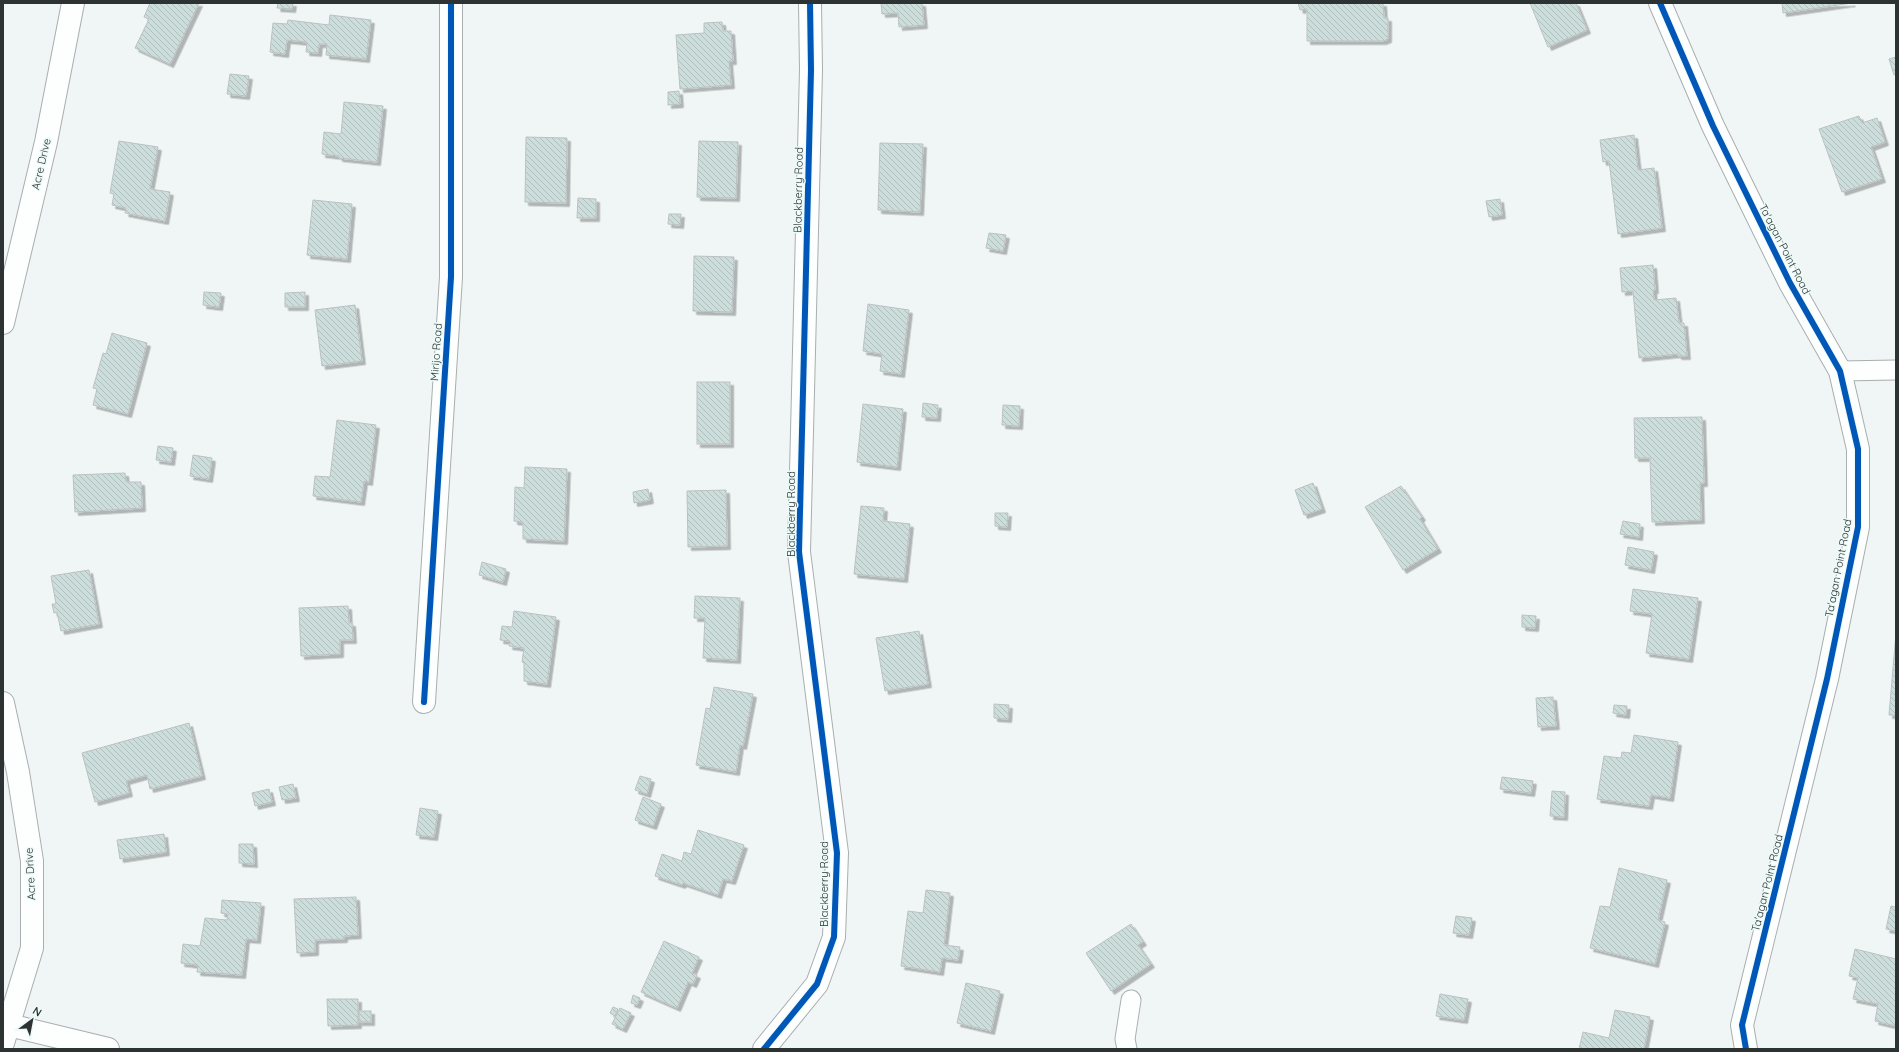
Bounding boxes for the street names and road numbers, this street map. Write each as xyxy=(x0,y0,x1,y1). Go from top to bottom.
street label: Acre Drive xyxy=(28,137,54,191)
street label: Blackberry Road xyxy=(790,147,806,233)
street label: Ta'agan Point Road xyxy=(1756,201,1814,297)
street label: Mirijo Road xyxy=(427,323,445,381)
street label: Blackberry Road xyxy=(784,471,798,557)
street label: Ta'agan Point Road xyxy=(1822,518,1854,618)
street label: Ta'agan Point Road xyxy=(1748,833,1786,933)
street label: Blackberry Road xyxy=(817,841,831,927)
street label: Acre Drive xyxy=(22,847,38,901)

